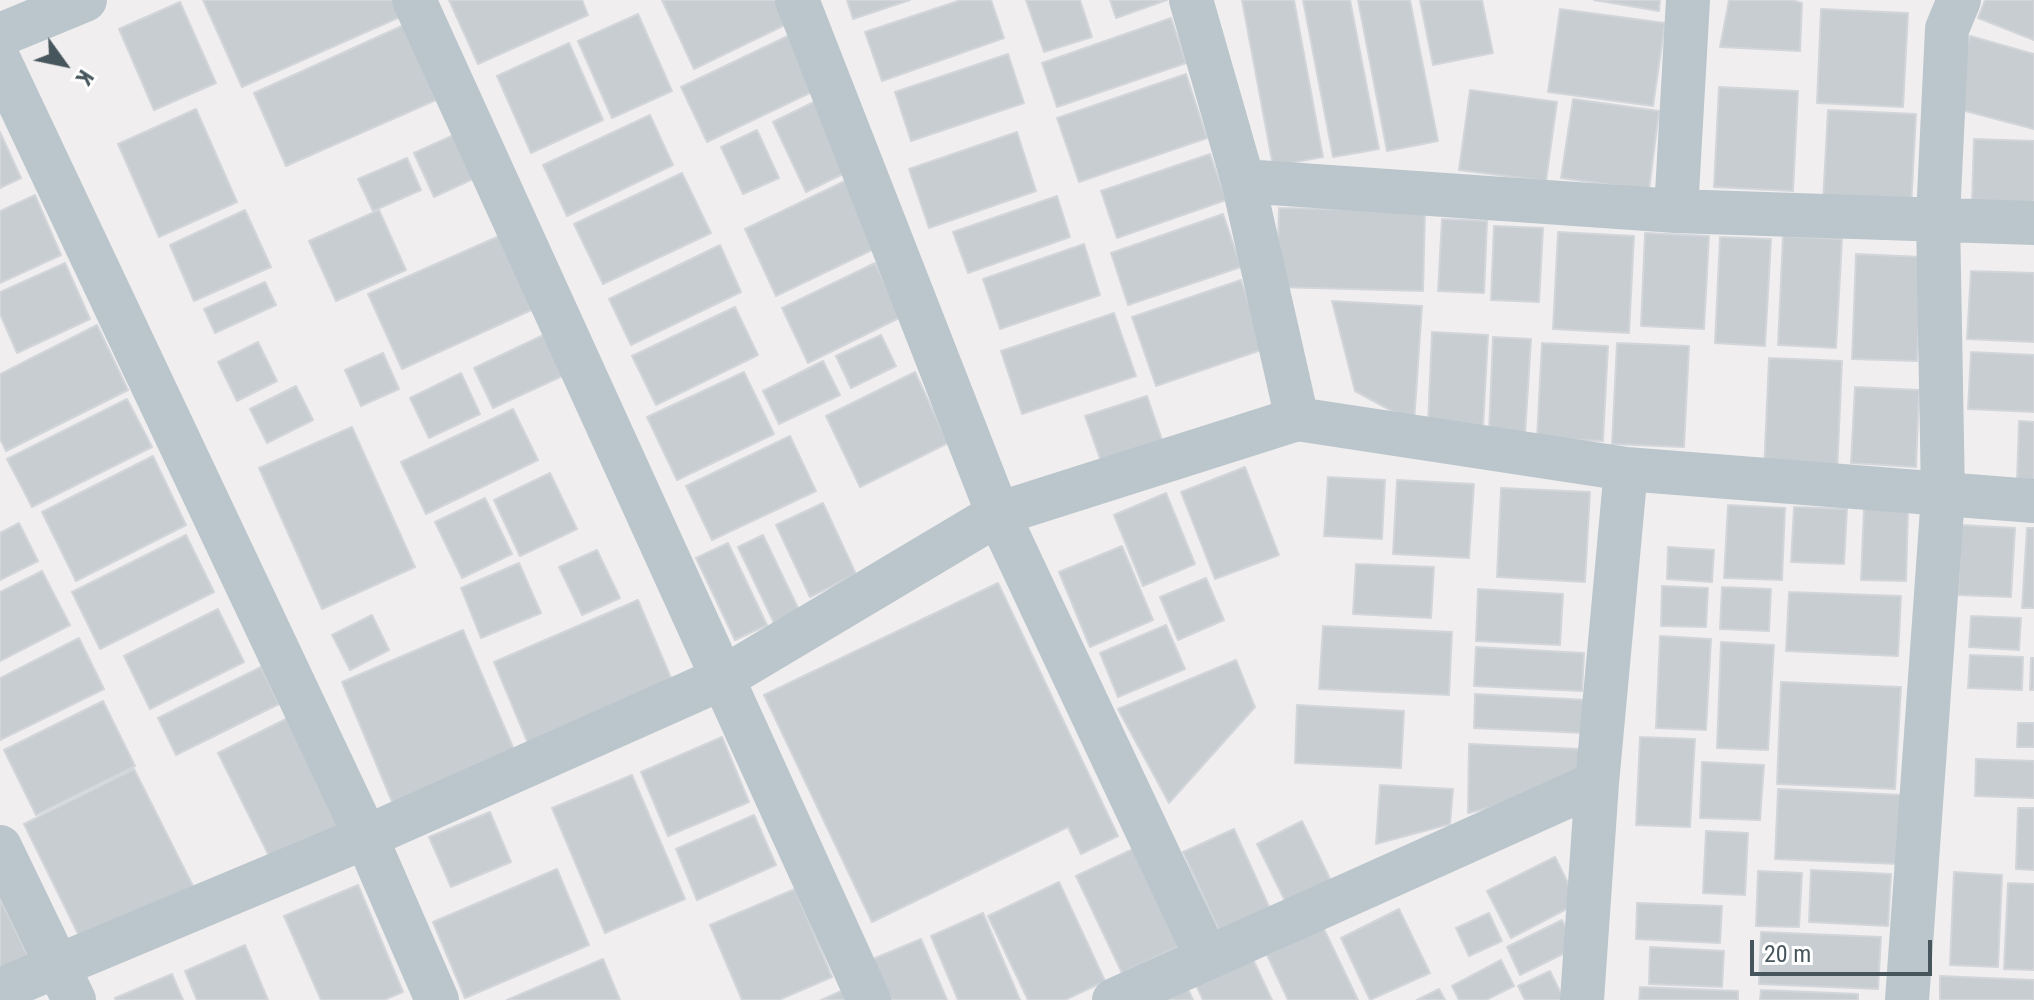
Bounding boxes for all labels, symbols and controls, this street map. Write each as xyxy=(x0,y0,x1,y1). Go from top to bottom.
north arrow xyxy=(24,24,104,104)
text: K xyxy=(71,65,98,89)
scale bar xyxy=(1754,924,1936,974)
text: 20 m xyxy=(1764,940,1811,968)

